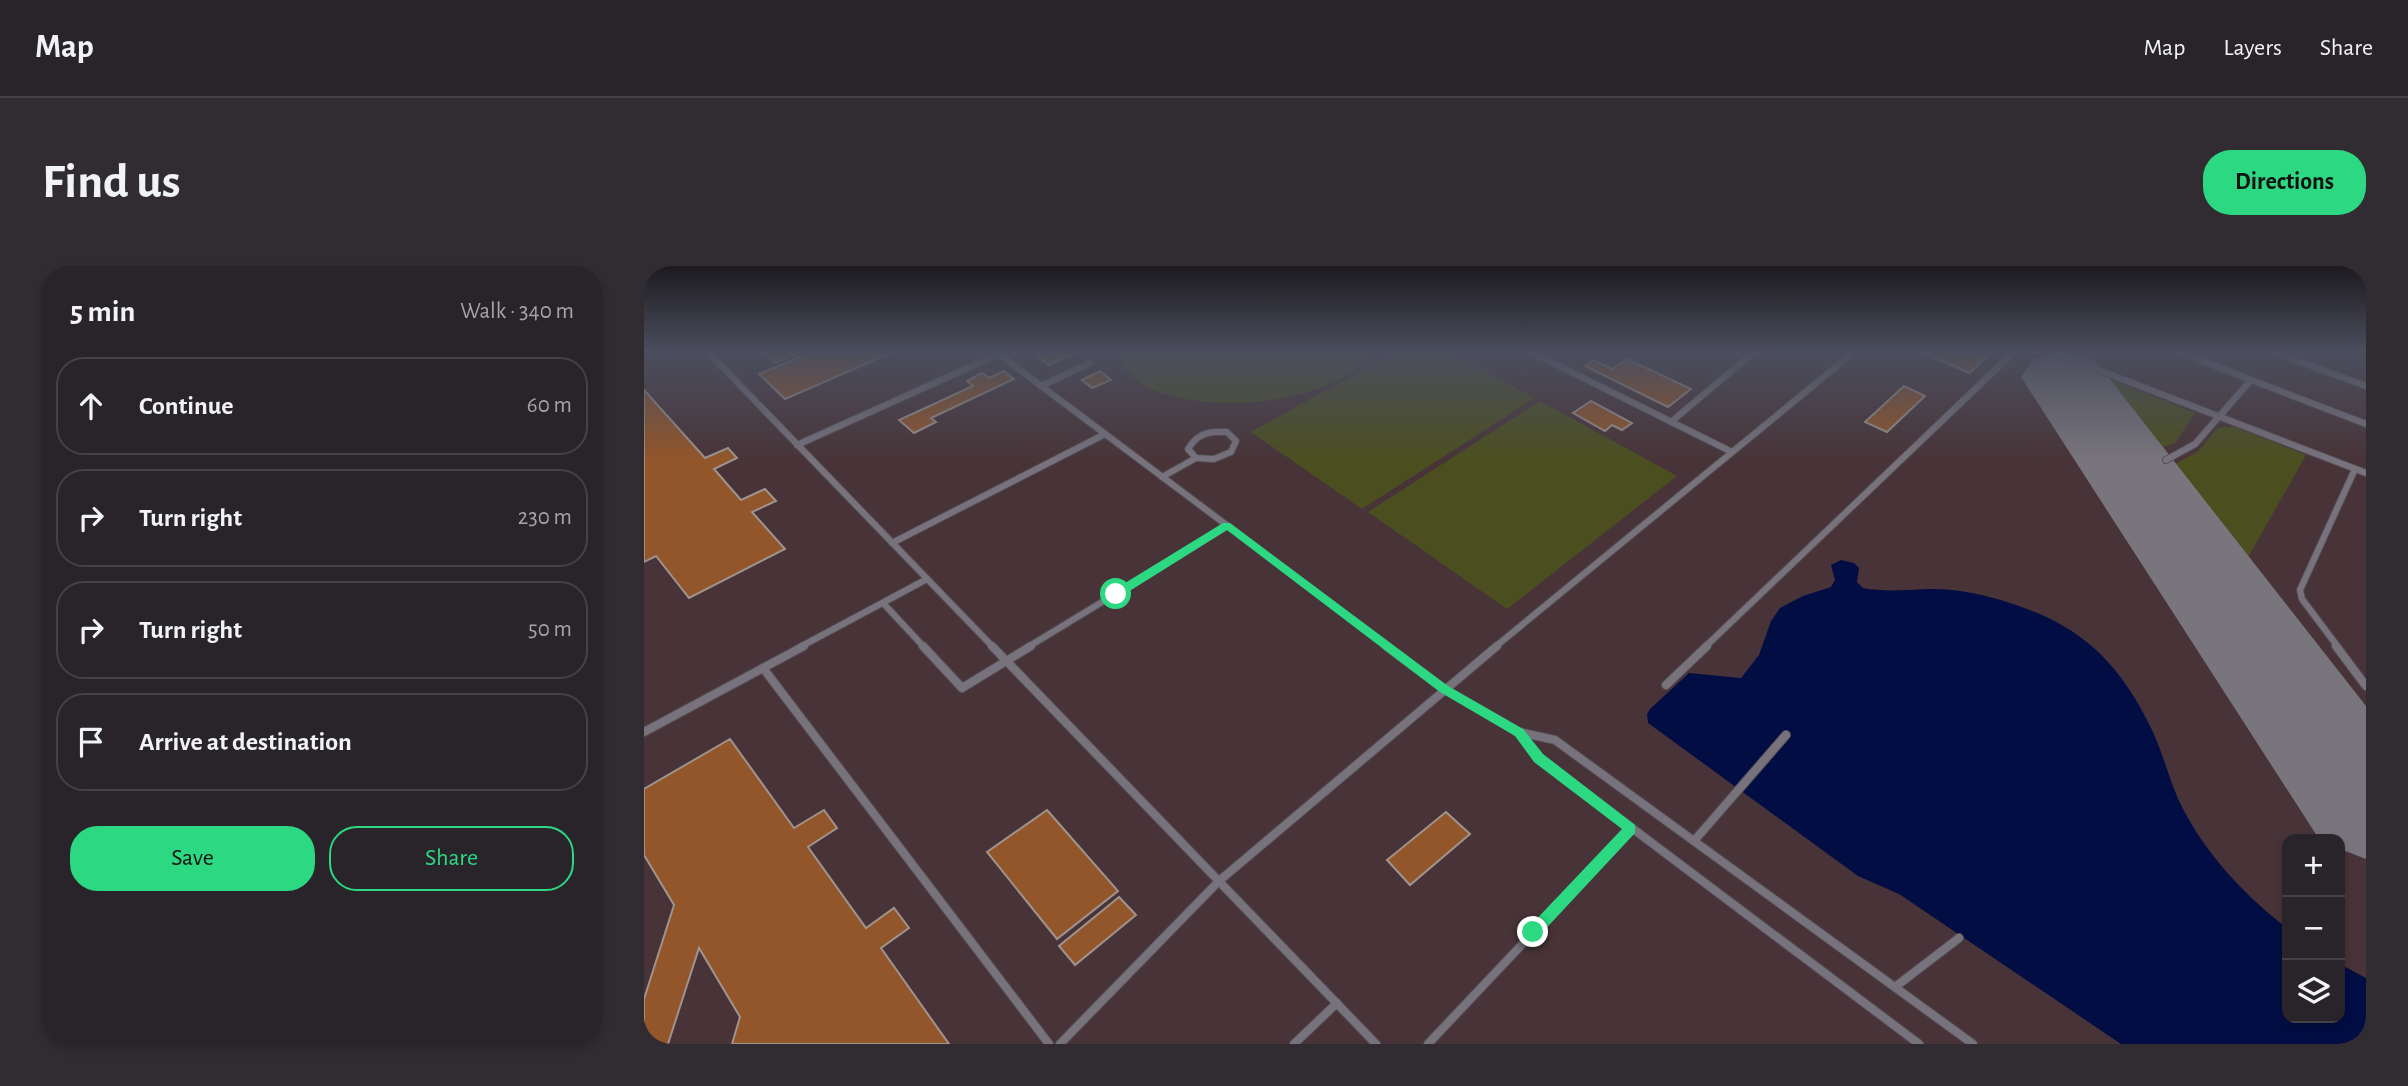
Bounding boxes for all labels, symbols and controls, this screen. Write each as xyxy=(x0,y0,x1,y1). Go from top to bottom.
text: Map xyxy=(35,31,94,64)
text: Map xyxy=(2143,36,2185,60)
text: Layers xyxy=(2223,36,2282,60)
text: Share xyxy=(2320,36,2373,60)
button: Directions xyxy=(2203,150,2366,215)
text: Find us xyxy=(42,158,181,207)
text: 5 min xyxy=(70,297,135,327)
text: Walk · 340 m xyxy=(460,300,574,323)
icon: ahead xyxy=(72,387,110,425)
text: Continue xyxy=(139,393,234,419)
text: 60 m xyxy=(527,394,572,417)
icon: right xyxy=(72,499,110,537)
text: Turn right xyxy=(139,505,242,531)
text: 230 m xyxy=(518,506,572,529)
route start xyxy=(1100,578,1131,609)
icon: right xyxy=(72,611,110,649)
text: Turn right xyxy=(139,617,242,643)
text: 50 m xyxy=(528,618,572,641)
icon: arrive xyxy=(72,723,110,761)
text: Arrive at destination xyxy=(139,729,352,755)
button: Save xyxy=(70,826,315,891)
button: Share xyxy=(329,826,574,891)
map controls xyxy=(2282,834,2345,1023)
button: + xyxy=(2282,834,2345,897)
button: − xyxy=(2282,897,2345,960)
route end xyxy=(1517,916,1548,947)
button: layers xyxy=(2282,960,2345,1023)

